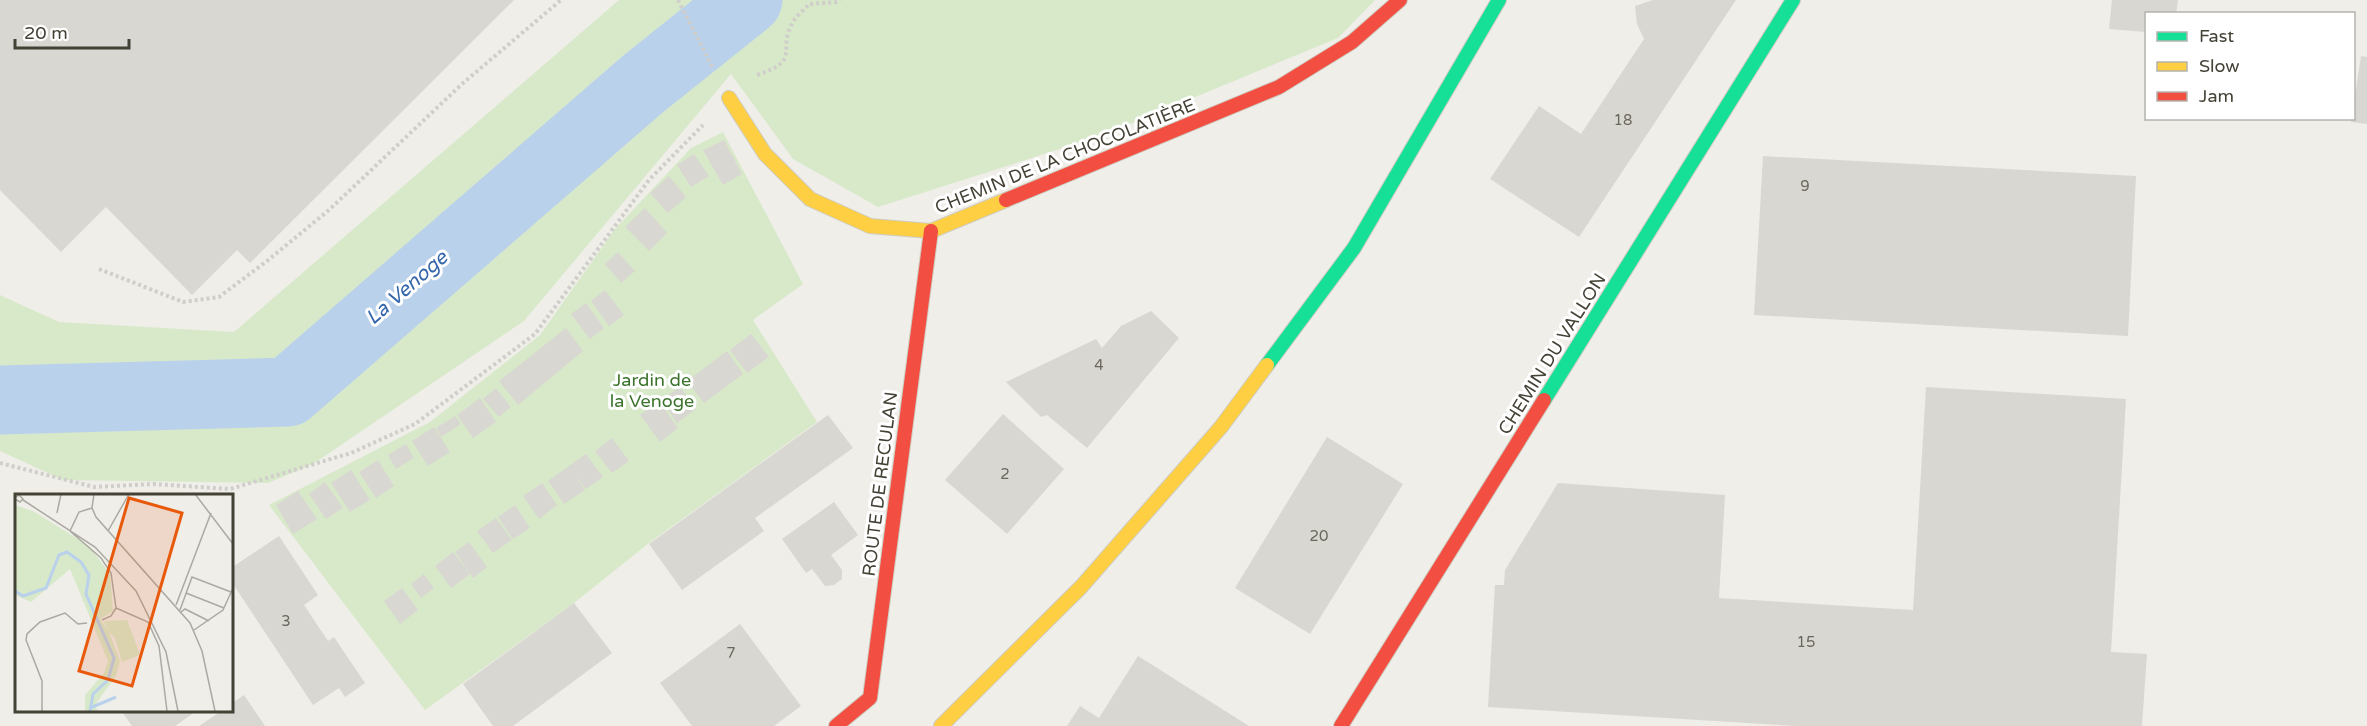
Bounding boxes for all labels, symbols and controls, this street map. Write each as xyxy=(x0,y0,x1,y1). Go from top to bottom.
scale bar xyxy=(15,12,129,50)
legend xyxy=(2145,12,2355,120)
text: 20 m xyxy=(24,22,68,44)
text: Fast xyxy=(2199,25,2234,47)
text: Slow xyxy=(2199,55,2240,77)
text: Jam xyxy=(2199,85,2234,107)
street label: CHEMIN DE LA CHOCOLATIÈRE xyxy=(932,94,1198,218)
house number: 18 xyxy=(1614,111,1632,129)
house number: 9 xyxy=(1800,177,1810,195)
water label: La Venoge xyxy=(361,245,454,330)
street label: CHEMIN DU VALLON xyxy=(1493,269,1611,439)
house number: 4 xyxy=(1094,356,1104,374)
park label: Jardin de la Venoge xyxy=(610,369,694,412)
street label: ROUTE DE RECULAN xyxy=(858,390,902,578)
house number: 2 xyxy=(1000,465,1010,483)
inset map xyxy=(15,494,232,711)
house number: 20 xyxy=(1310,527,1328,545)
house number: 3 xyxy=(281,612,291,630)
house number: 15 xyxy=(1797,633,1815,651)
house number: 7 xyxy=(726,644,736,662)

